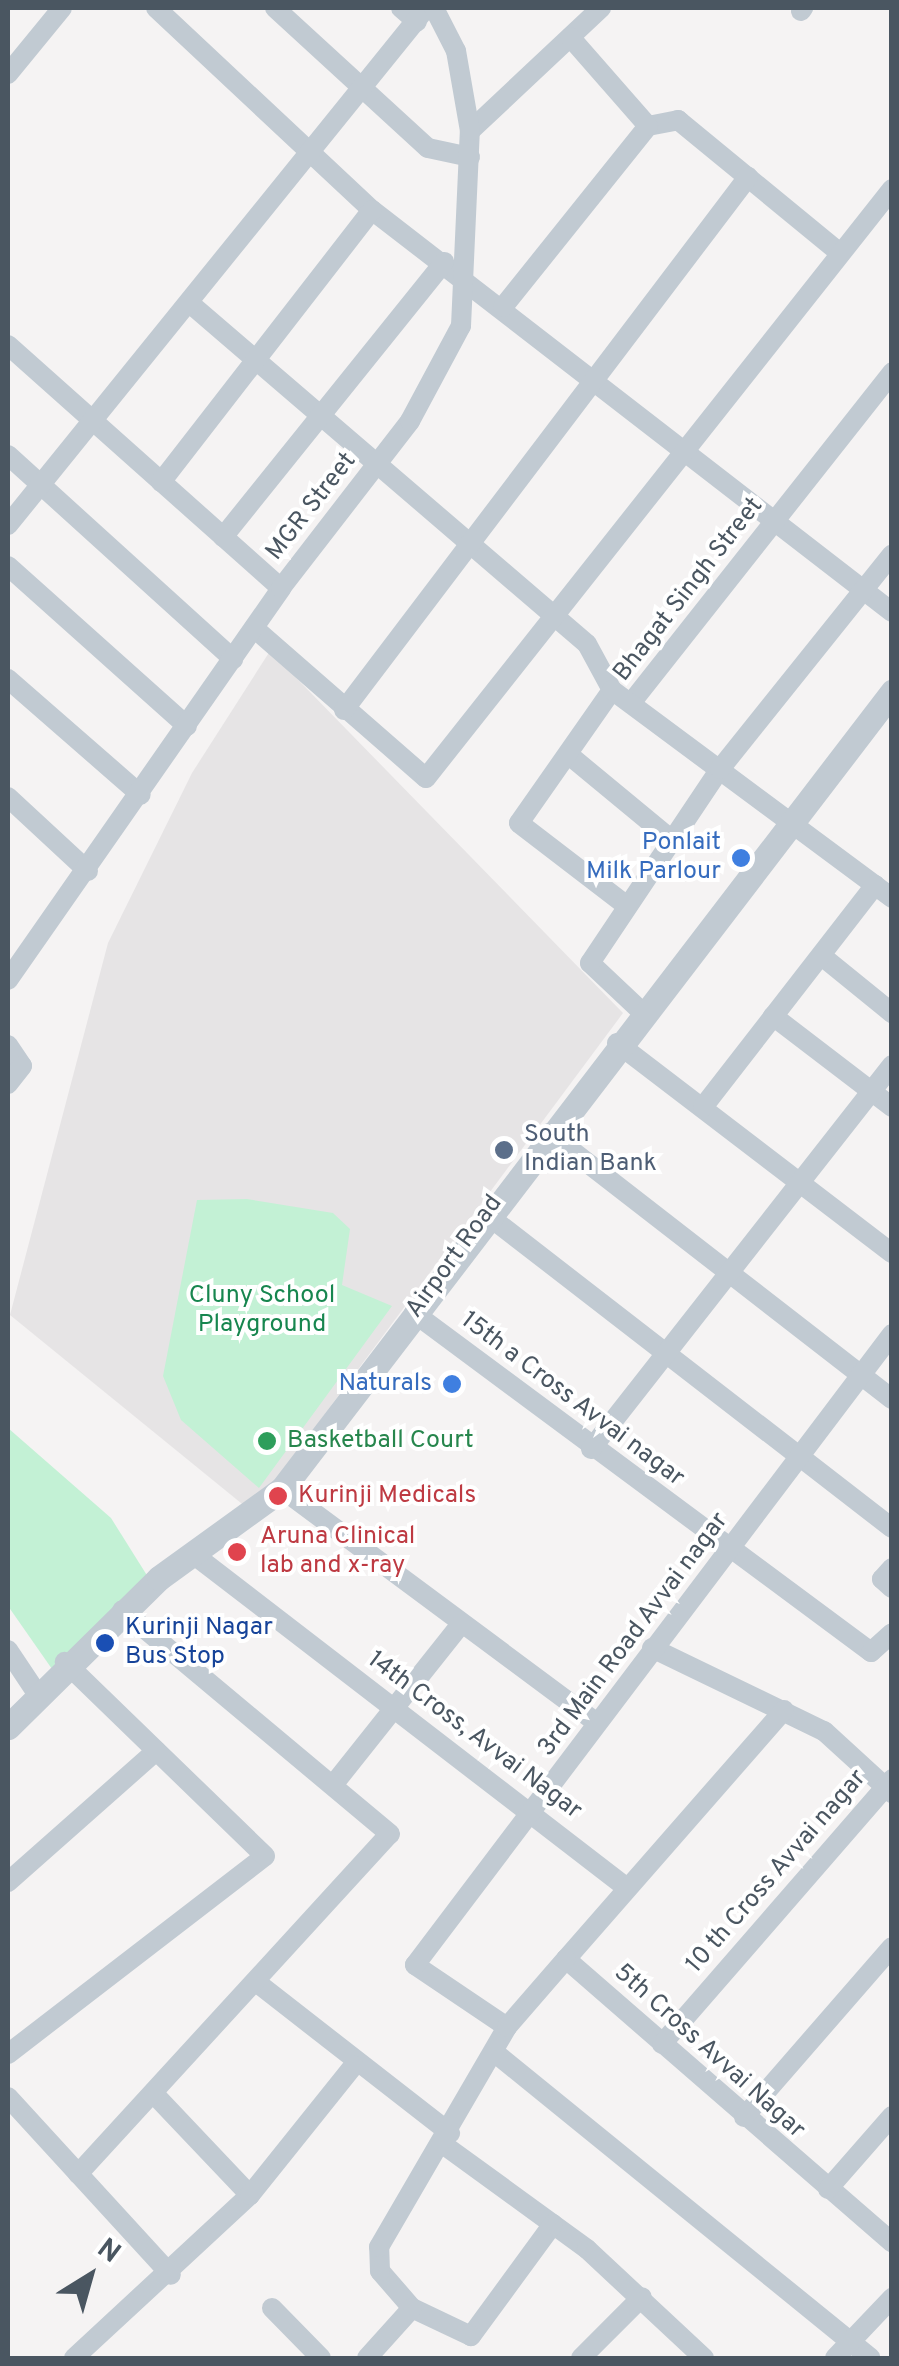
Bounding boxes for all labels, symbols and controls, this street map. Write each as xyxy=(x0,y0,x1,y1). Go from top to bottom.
street label: MGR Street xyxy=(261,447,363,567)
street label: Bhagat Singh Street xyxy=(608,492,770,688)
place label: Ponlait Milk Parlour xyxy=(586,829,721,888)
marker: Ponlait Milk Parlour xyxy=(730,847,752,869)
place label: South Indian Bank xyxy=(524,1121,657,1180)
marker: South Indian Bank xyxy=(493,1139,515,1161)
street label: Airport Road xyxy=(400,1190,510,1324)
park label: Cluny School Playground xyxy=(189,1282,335,1341)
street label: 15th a Cross Avvai nagar xyxy=(454,1306,690,1494)
place label: Naturals xyxy=(339,1369,432,1399)
marker: Naturals xyxy=(441,1373,463,1395)
place label: Basketball Court xyxy=(287,1426,474,1456)
marker: Basketball Court xyxy=(256,1430,278,1452)
place label: Kurinji Medicals xyxy=(298,1481,476,1511)
marker: Kurinji Medicals xyxy=(267,1485,289,1507)
street label: 3rd Main Road Avvai nagar xyxy=(532,1507,736,1763)
place label: Aruna Clinical lab and x-ray xyxy=(260,1523,415,1582)
marker: Aruna Clinical lab and x-ray xyxy=(224,1539,250,1565)
place label: Kurinji Nagar Bus Stop xyxy=(125,1614,273,1673)
marker: Kurinji Nagar Bus Stop xyxy=(94,1632,116,1654)
street label: 14th Cross, Avvai Nagar xyxy=(360,1645,588,1827)
street label: 10 th Cross Avvai nagar xyxy=(680,1764,874,1980)
street label: 5th Cross Avvai Nagar xyxy=(607,1958,811,2146)
north arrow xyxy=(40,2226,140,2326)
text: N xyxy=(89,2232,127,2272)

